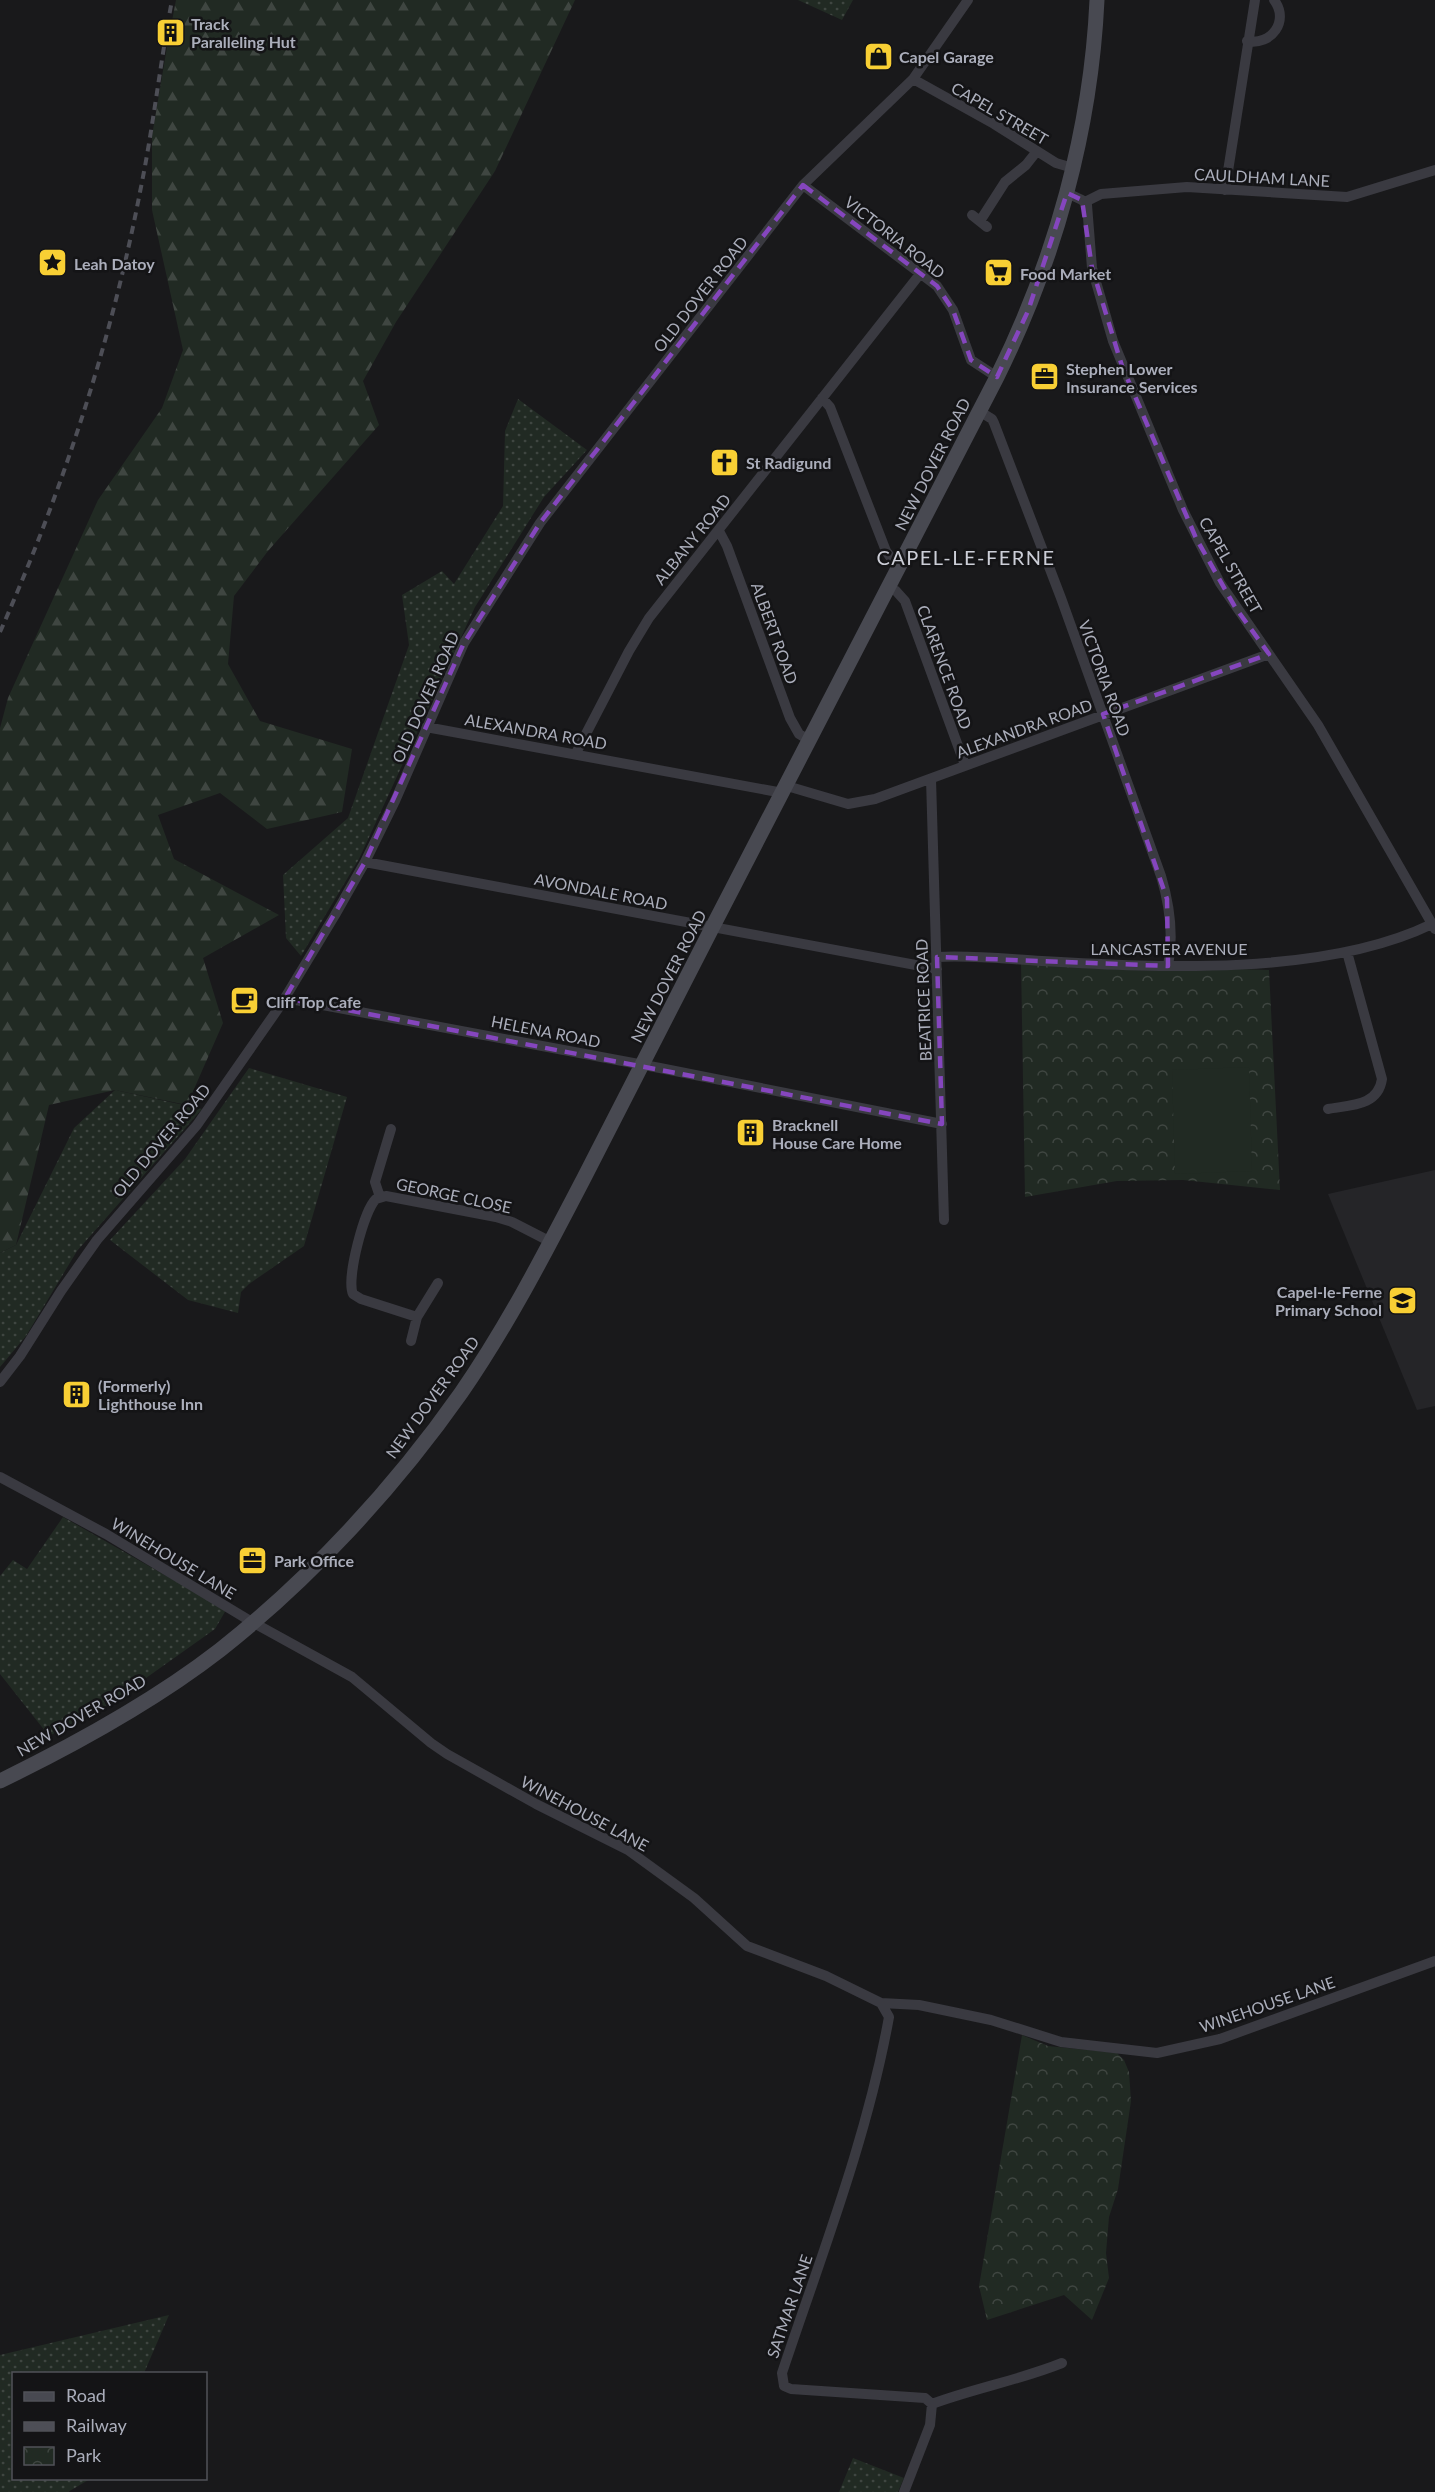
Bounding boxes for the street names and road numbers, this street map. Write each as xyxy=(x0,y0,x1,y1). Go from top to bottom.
street label: CAPEL STREET xyxy=(948,78,1052,149)
street label: CAULDHAM LANE xyxy=(1194,164,1330,190)
street label: VICTORIA ROAD xyxy=(841,192,949,282)
street label: OLD DOVER ROAD xyxy=(649,232,751,356)
street label: NEW DOVER ROAD xyxy=(890,395,974,533)
street label: ALBANY ROAD xyxy=(650,490,734,588)
street label: CAPEL STREET xyxy=(1196,513,1267,617)
street label: ALBERT ROAD xyxy=(748,580,802,686)
street label: CLARENCE ROAD xyxy=(914,602,976,732)
street label: VICTORIA ROAD xyxy=(1075,617,1135,739)
street label: OLD DOVER ROAD xyxy=(388,628,462,766)
street label: ALEXANDRA ROAD xyxy=(953,694,1095,762)
street label: ALEXANDRA ROAD xyxy=(464,709,608,753)
street label: AVONDALE ROAD xyxy=(533,869,669,913)
street label: NEW DOVER ROAD xyxy=(626,907,710,1045)
street label: BEATRICE ROAD xyxy=(911,938,935,1062)
street label: LANCASTER AVENUE xyxy=(1091,939,1248,958)
street label: HELENA ROAD xyxy=(490,1011,602,1051)
street label: OLD DOVER ROAD xyxy=(108,1080,214,1200)
street label: GEORGE CLOSE xyxy=(395,1173,513,1217)
street label: NEW DOVER ROAD xyxy=(381,1332,483,1462)
street label: WINEHOUSE LANE xyxy=(108,1513,240,1603)
street label: NEW DOVER ROAD xyxy=(13,1670,149,1760)
street label: WINEHOUSE LANE xyxy=(518,1771,652,1855)
street label: WINEHOUSE LANE xyxy=(1197,1972,1337,2036)
street label: SATMAR LANE xyxy=(762,2252,816,2360)

